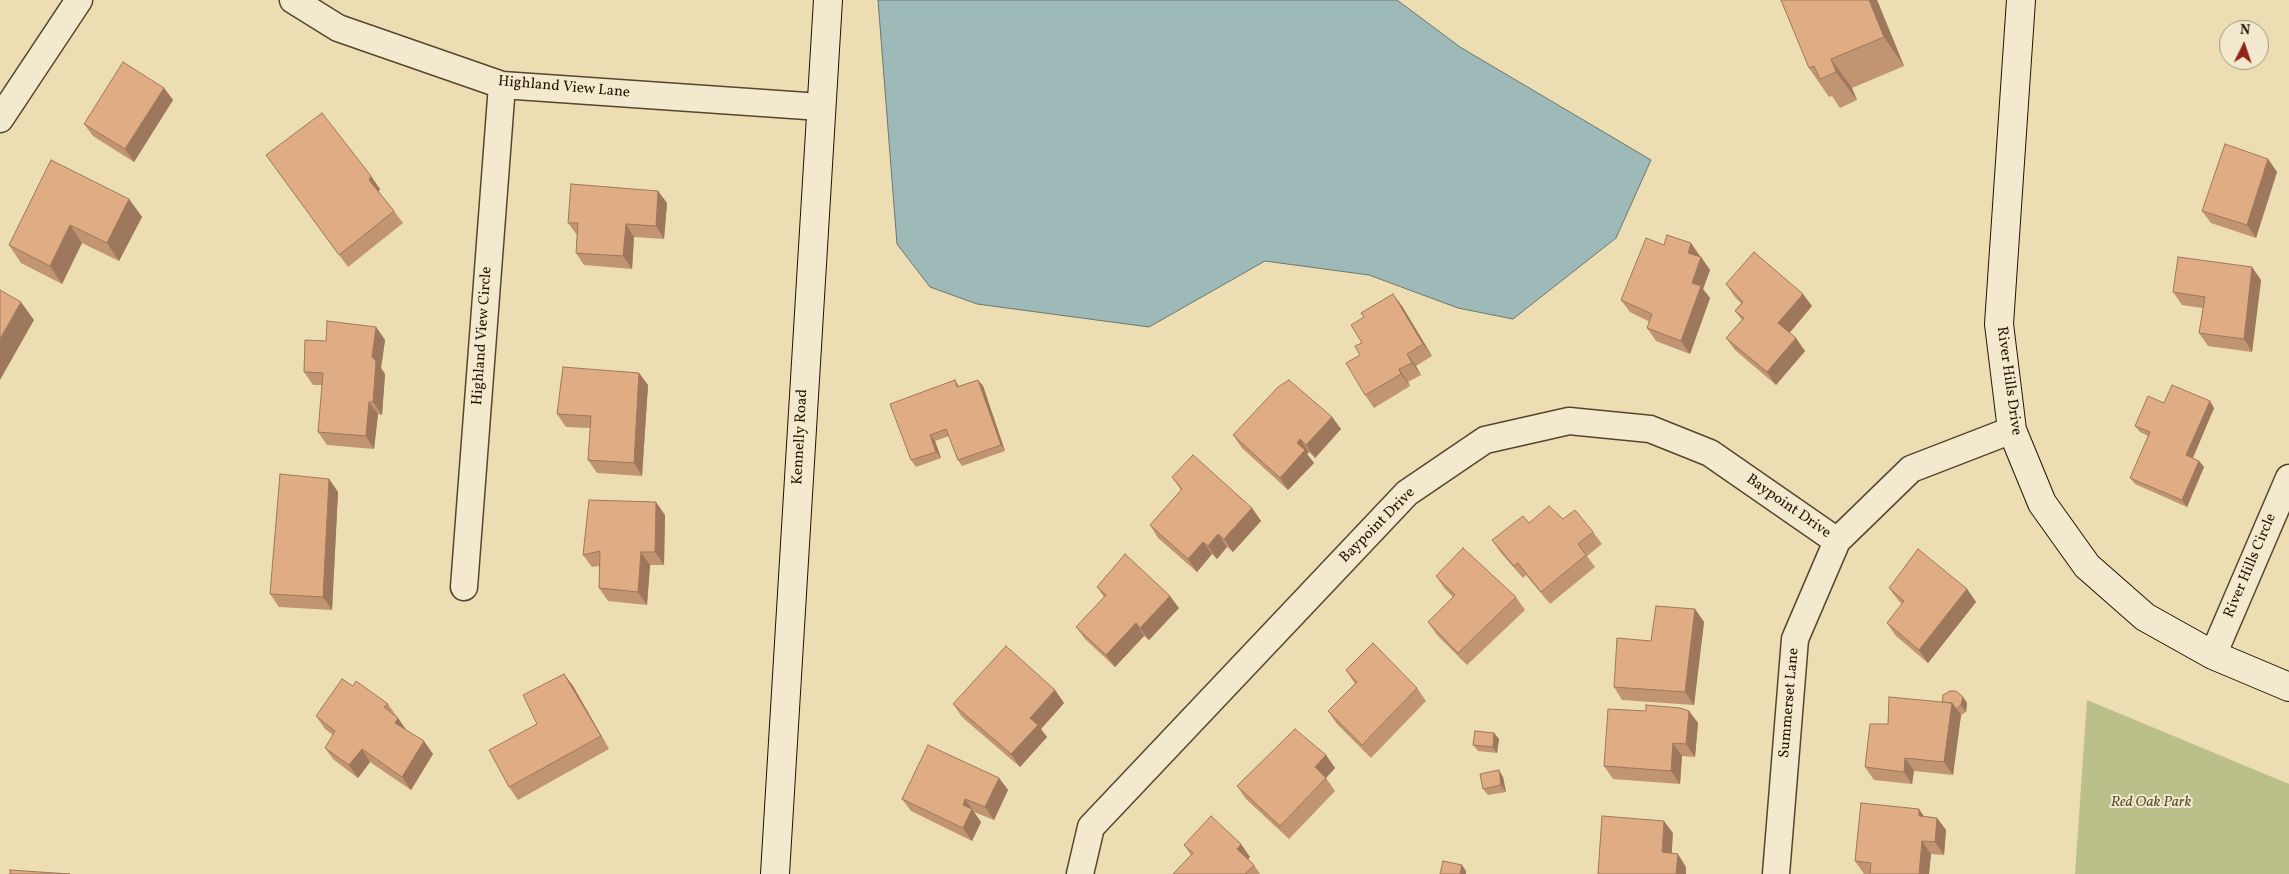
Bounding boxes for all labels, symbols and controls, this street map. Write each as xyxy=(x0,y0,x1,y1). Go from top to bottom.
north arrow xyxy=(2219,20,2269,70)
text: N xyxy=(2239,21,2251,40)
street label: Highland View Lane xyxy=(497,73,631,103)
street label: Highland View Circle xyxy=(469,266,497,406)
street label: River Hills Drive xyxy=(1991,325,2025,437)
street label: Kennelly Road xyxy=(790,389,812,485)
street label: Baypoint Drive xyxy=(1742,471,1834,543)
street label: Baypoint Drive xyxy=(1336,484,1420,568)
street label: River Hills Circle xyxy=(2221,511,2281,621)
street label: Summerset Lane xyxy=(1776,647,1804,759)
park label: Red Oak Park xyxy=(2111,794,2191,812)

